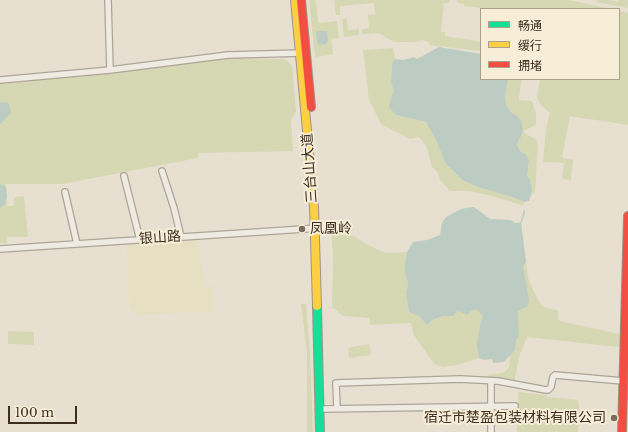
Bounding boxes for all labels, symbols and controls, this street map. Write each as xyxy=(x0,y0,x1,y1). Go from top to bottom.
legend xyxy=(480,8,620,80)
text: 畅通 xyxy=(518,18,542,33)
text: 缓行 xyxy=(518,38,542,53)
text: 拥堵 xyxy=(518,58,542,73)
street label: 三台山大道 xyxy=(299,132,321,204)
place label: 凤凰岭 xyxy=(310,221,352,237)
marker: 凤凰岭 xyxy=(297,224,307,234)
street label: 银山路 xyxy=(138,228,182,248)
scale bar xyxy=(10,398,79,424)
text: 100 m xyxy=(15,405,54,420)
place label: 宿迁市楚盈包装材料有限公司 xyxy=(424,410,606,426)
marker: 宿迁市楚盈包装材料有限公司 xyxy=(609,413,619,423)

